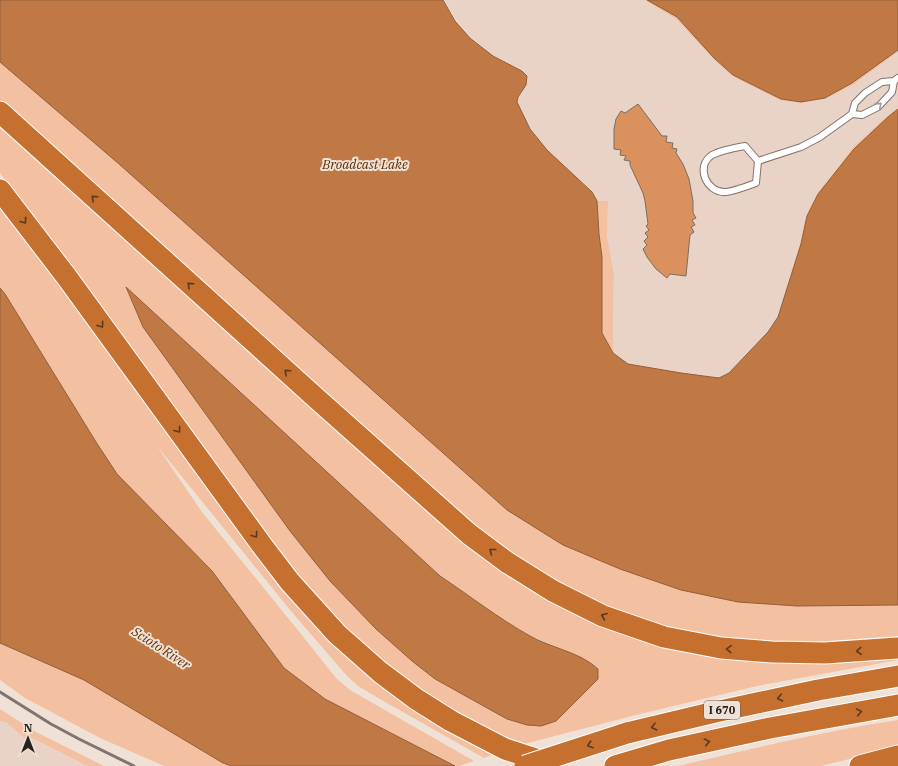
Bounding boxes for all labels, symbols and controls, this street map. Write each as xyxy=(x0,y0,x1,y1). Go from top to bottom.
one-way arrow xyxy=(874,103,881,110)
water label: Broadcast Lake xyxy=(321,156,408,173)
one-way arrow xyxy=(91,195,99,202)
one-way arrow xyxy=(19,216,26,223)
one-way arrow xyxy=(187,282,195,290)
one-way arrow xyxy=(96,321,104,328)
one-way arrow xyxy=(284,369,292,377)
one-way arrow xyxy=(173,426,180,433)
one-way arrow xyxy=(250,531,257,538)
one-way arrow xyxy=(489,549,496,556)
one-way arrow xyxy=(601,612,608,620)
water label: Scioto River xyxy=(128,622,194,673)
one-way arrow xyxy=(726,645,732,654)
one-way arrow xyxy=(856,646,862,655)
one-way arrow xyxy=(777,693,783,701)
road number: I 670 xyxy=(704,701,740,719)
one-way arrow xyxy=(856,708,862,717)
north arrow xyxy=(8,718,48,758)
text: N xyxy=(24,721,33,735)
one-way arrow xyxy=(650,722,657,730)
one-way arrow xyxy=(704,738,711,746)
one-way arrow xyxy=(587,740,594,749)

